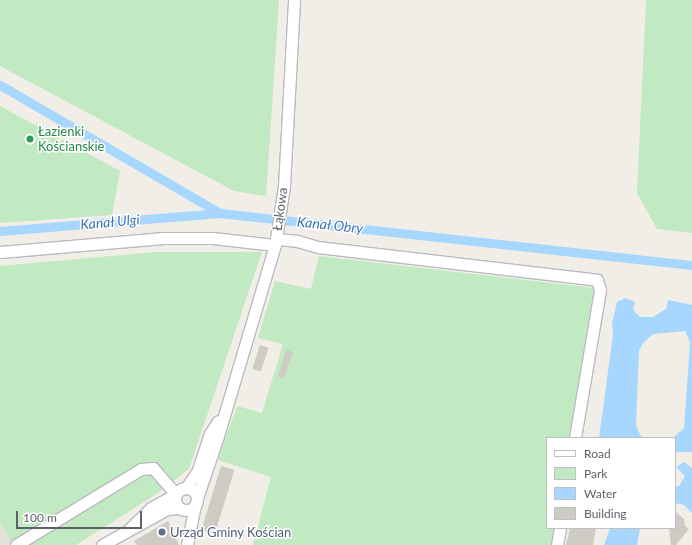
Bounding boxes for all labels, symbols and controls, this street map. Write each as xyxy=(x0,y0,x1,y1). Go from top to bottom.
place label: Łazienki Kościanskie xyxy=(38,124,104,155)
marker: Łazienki Kościanskie xyxy=(25,134,35,144)
street label: Łąkowa xyxy=(269,186,291,232)
water label: Kanał Ulgi xyxy=(79,211,141,233)
water label: Kanał Obry xyxy=(296,213,364,237)
legend xyxy=(546,437,676,529)
text: Road xyxy=(584,446,611,461)
text: Park xyxy=(584,466,607,481)
text: Water xyxy=(584,486,617,501)
scale bar xyxy=(18,503,144,529)
text: Building xyxy=(584,506,627,521)
text: 100 m xyxy=(23,510,57,525)
place label: Urząd Gminy Kościan xyxy=(170,524,292,540)
marker: Urząd Gminy Kościan xyxy=(157,527,167,537)

